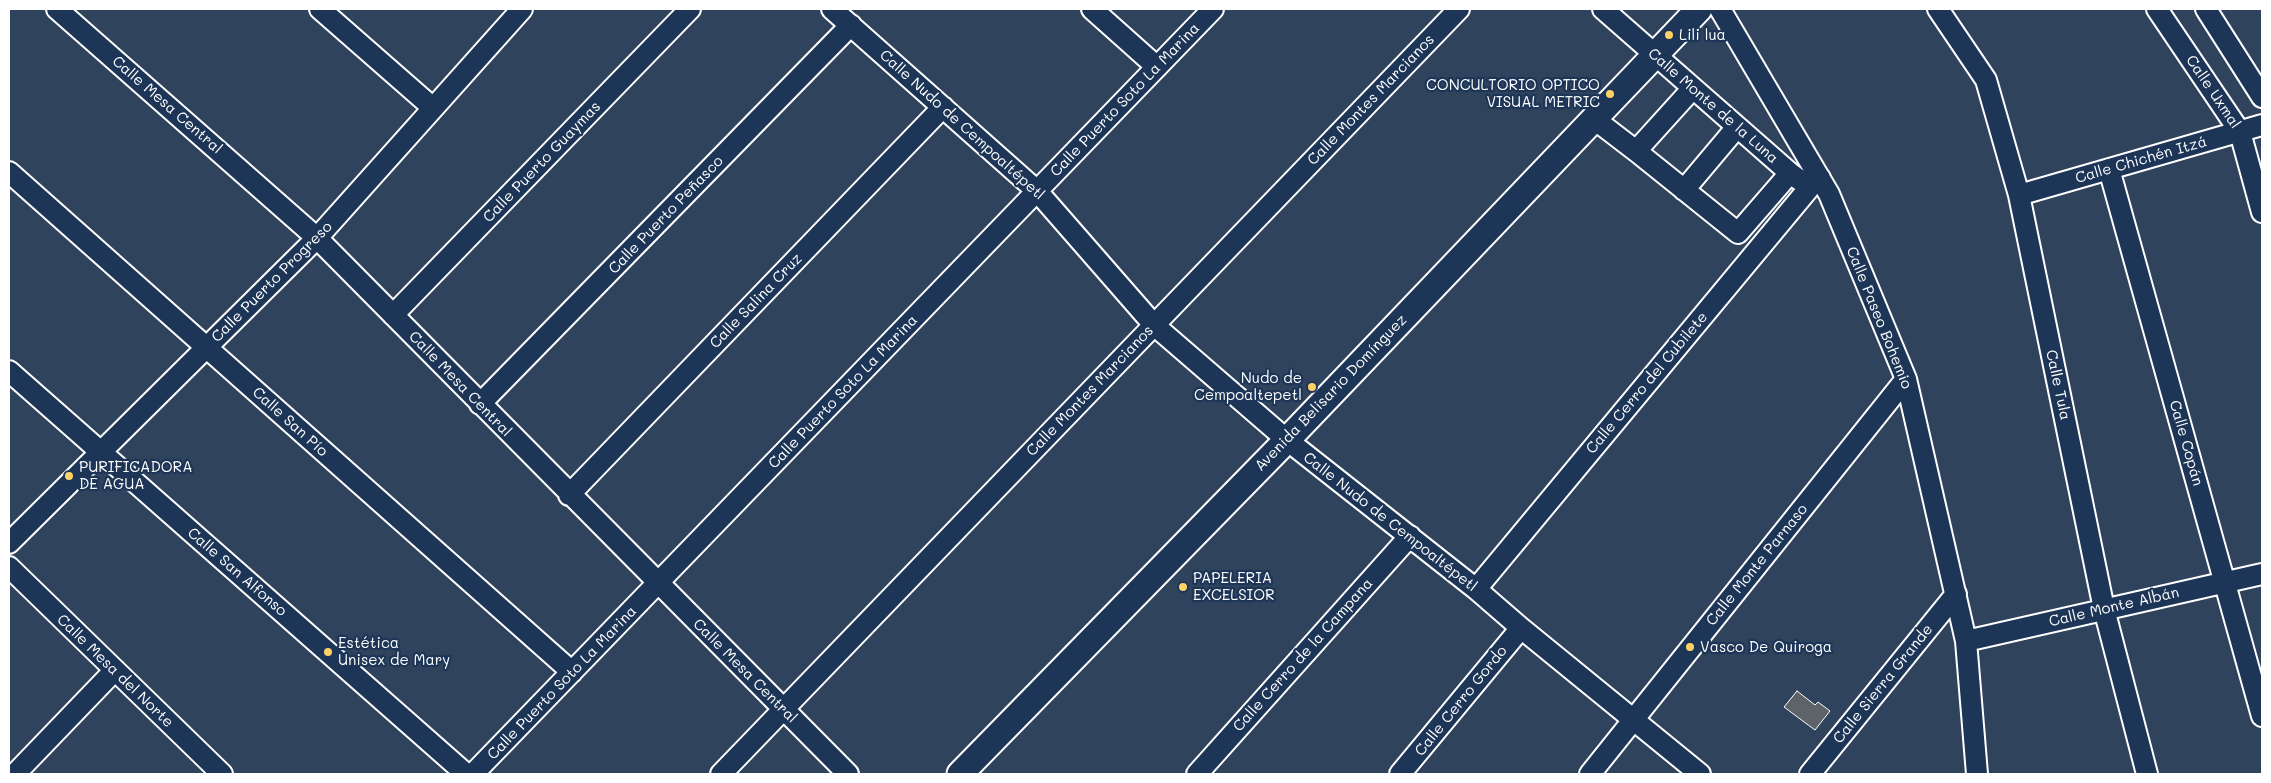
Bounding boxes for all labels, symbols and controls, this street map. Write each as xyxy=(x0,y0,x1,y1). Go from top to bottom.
street label: Calle Puerto Soto La Marina xyxy=(1047,19,1203,181)
place label: Lili lua xyxy=(1679,26,1726,44)
marker: Lili lua xyxy=(1663,29,1675,41)
street label: Calle Montes Marcianos xyxy=(1304,31,1438,169)
street label: Calle Monte de la Luna xyxy=(1644,45,1782,167)
street label: Calle Nudo de Cempoaltépetl xyxy=(876,46,1048,204)
street label: Calle Mesa Central xyxy=(108,52,226,158)
street label: Calle Uxmal xyxy=(2182,52,2244,132)
place label: CONCULTORIO OPTICO VISUAL METRIC xyxy=(1426,76,1600,111)
marker: CONCULTORIO OPTICO VISUAL METRIC xyxy=(1604,88,1616,100)
street label: Calle Puerto Guaymas xyxy=(480,98,604,226)
street label: Calle Chichén Itzá xyxy=(2073,133,2209,187)
street label: Calle Puerto Peñasco xyxy=(605,152,727,278)
street label: Calle Puerto Progreso xyxy=(208,218,336,346)
street label: Calle Paseo Bohemio xyxy=(1842,244,1916,392)
street label: Calle Salina Cruz xyxy=(706,250,806,352)
street label: Calle Cerro del Cubilete xyxy=(1582,308,1712,458)
street label: Calle Puerto Soto La Marina xyxy=(765,311,921,473)
street label: Avenida Belisario Domínguez xyxy=(1251,311,1411,475)
street label: Calle Montes Marcianos xyxy=(1023,322,1157,460)
street label: Calle Mesa Central xyxy=(405,327,515,441)
street label: Calle Tula xyxy=(2042,348,2074,422)
place label: Nudo de Cempoaltepetl xyxy=(1194,369,1302,404)
marker: Nudo de Cempoaltepetl xyxy=(1306,381,1318,393)
street label: Calle San Pío xyxy=(249,383,331,461)
street label: Calle Copán xyxy=(2165,398,2207,488)
street label: Calle Nudo de Cempoaltépetl xyxy=(1299,448,1481,596)
place label: PURIFICADORA DE AGUA xyxy=(79,458,193,493)
marker: PURIFICADORA DE AGUA xyxy=(63,470,75,482)
street label: Calle Monte Parnaso xyxy=(1702,501,1812,629)
street label: Calle San Alfonso xyxy=(184,524,290,620)
place label: PAPELERIA EXCELSIOR xyxy=(1193,569,1275,604)
street label: Calle Cerro de la Campana xyxy=(1229,575,1377,735)
marker: PAPELERIA EXCELSIOR xyxy=(1177,581,1189,593)
street label: Calle Monte Albán xyxy=(2047,583,2181,631)
street label: Calle Puerto Soto La Marina xyxy=(484,602,640,764)
street label: Calle Mesa del Norte xyxy=(53,611,177,731)
street label: Calle Mesa Central xyxy=(689,615,801,727)
street label: Calle Sierra Grande xyxy=(1829,621,1937,747)
place label: Estética Unisex de Mary xyxy=(338,634,450,669)
place label: Vasco De Quiroga xyxy=(1700,638,1832,656)
marker: Vasco De Quiroga xyxy=(1684,641,1696,653)
street label: Calle Cerro Gordo xyxy=(1411,642,1511,760)
marker: Estética Unisex de Mary xyxy=(322,646,334,658)

